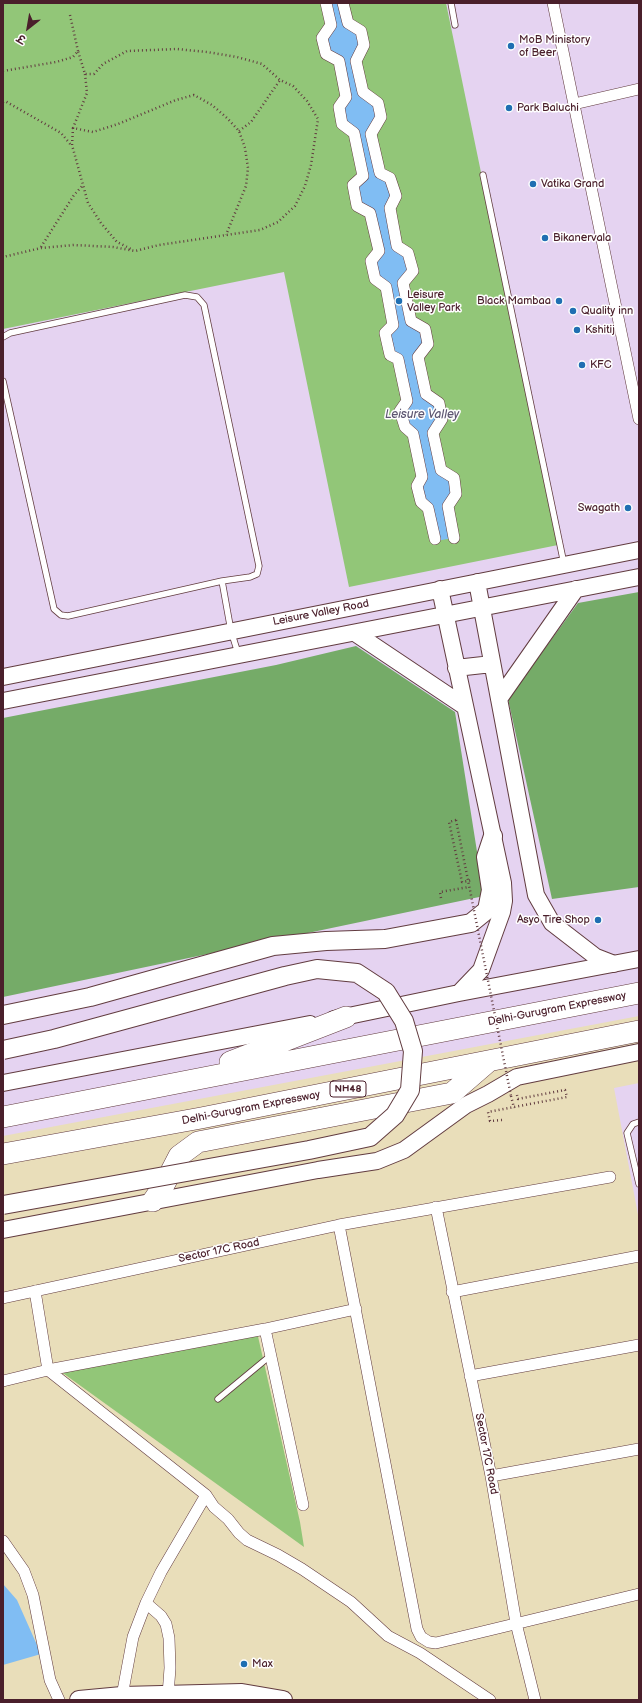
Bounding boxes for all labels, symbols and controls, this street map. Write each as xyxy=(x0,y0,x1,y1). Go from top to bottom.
north arrow xyxy=(8,8,48,48)
text: उ xyxy=(15,31,28,46)
place label: MoB Ministory of Beer xyxy=(519,33,590,59)
marker: MoB Ministory of Beer xyxy=(506,41,516,51)
place label: Park Baluchi xyxy=(517,101,579,115)
marker: Park Baluchi xyxy=(504,103,514,113)
place label: Vatika Grand xyxy=(541,177,604,191)
marker: Vatika Grand xyxy=(528,179,538,189)
place label: Bikanervala xyxy=(553,231,611,245)
marker: Bikanervala xyxy=(540,233,550,243)
place label: Leisure Valley Park xyxy=(407,288,460,314)
place label: Black Mambaa xyxy=(477,294,551,308)
marker: Leisure Valley Park xyxy=(394,296,404,306)
marker: Black Mambaa xyxy=(554,296,564,306)
place label: Quality inn xyxy=(581,304,633,318)
marker: Quality inn xyxy=(568,306,578,316)
place label: Kshitij xyxy=(585,323,615,337)
marker: Kshitij xyxy=(572,325,582,335)
place label: KFC xyxy=(590,358,611,372)
marker: KFC xyxy=(577,360,587,370)
water label: Leisure Valley xyxy=(385,408,459,422)
place label: Swagath xyxy=(578,501,620,515)
marker: Swagath xyxy=(623,503,633,513)
street label: Leisure Valley Road xyxy=(272,597,370,629)
place label: Asyo Tire Shop xyxy=(517,913,590,927)
marker: Asyo Tire Shop xyxy=(593,915,603,925)
street label: Delhi-Gurugram Expressway xyxy=(487,989,627,1029)
road number: NH48 xyxy=(330,1081,366,1097)
street label: Delhi-Gurugram Expressway xyxy=(181,1088,321,1128)
street label: Sector 17C Road xyxy=(177,1236,261,1266)
street label: Sector 17C Road xyxy=(472,1412,500,1496)
place label: Max xyxy=(252,1657,273,1671)
marker: Max xyxy=(239,1659,249,1669)

